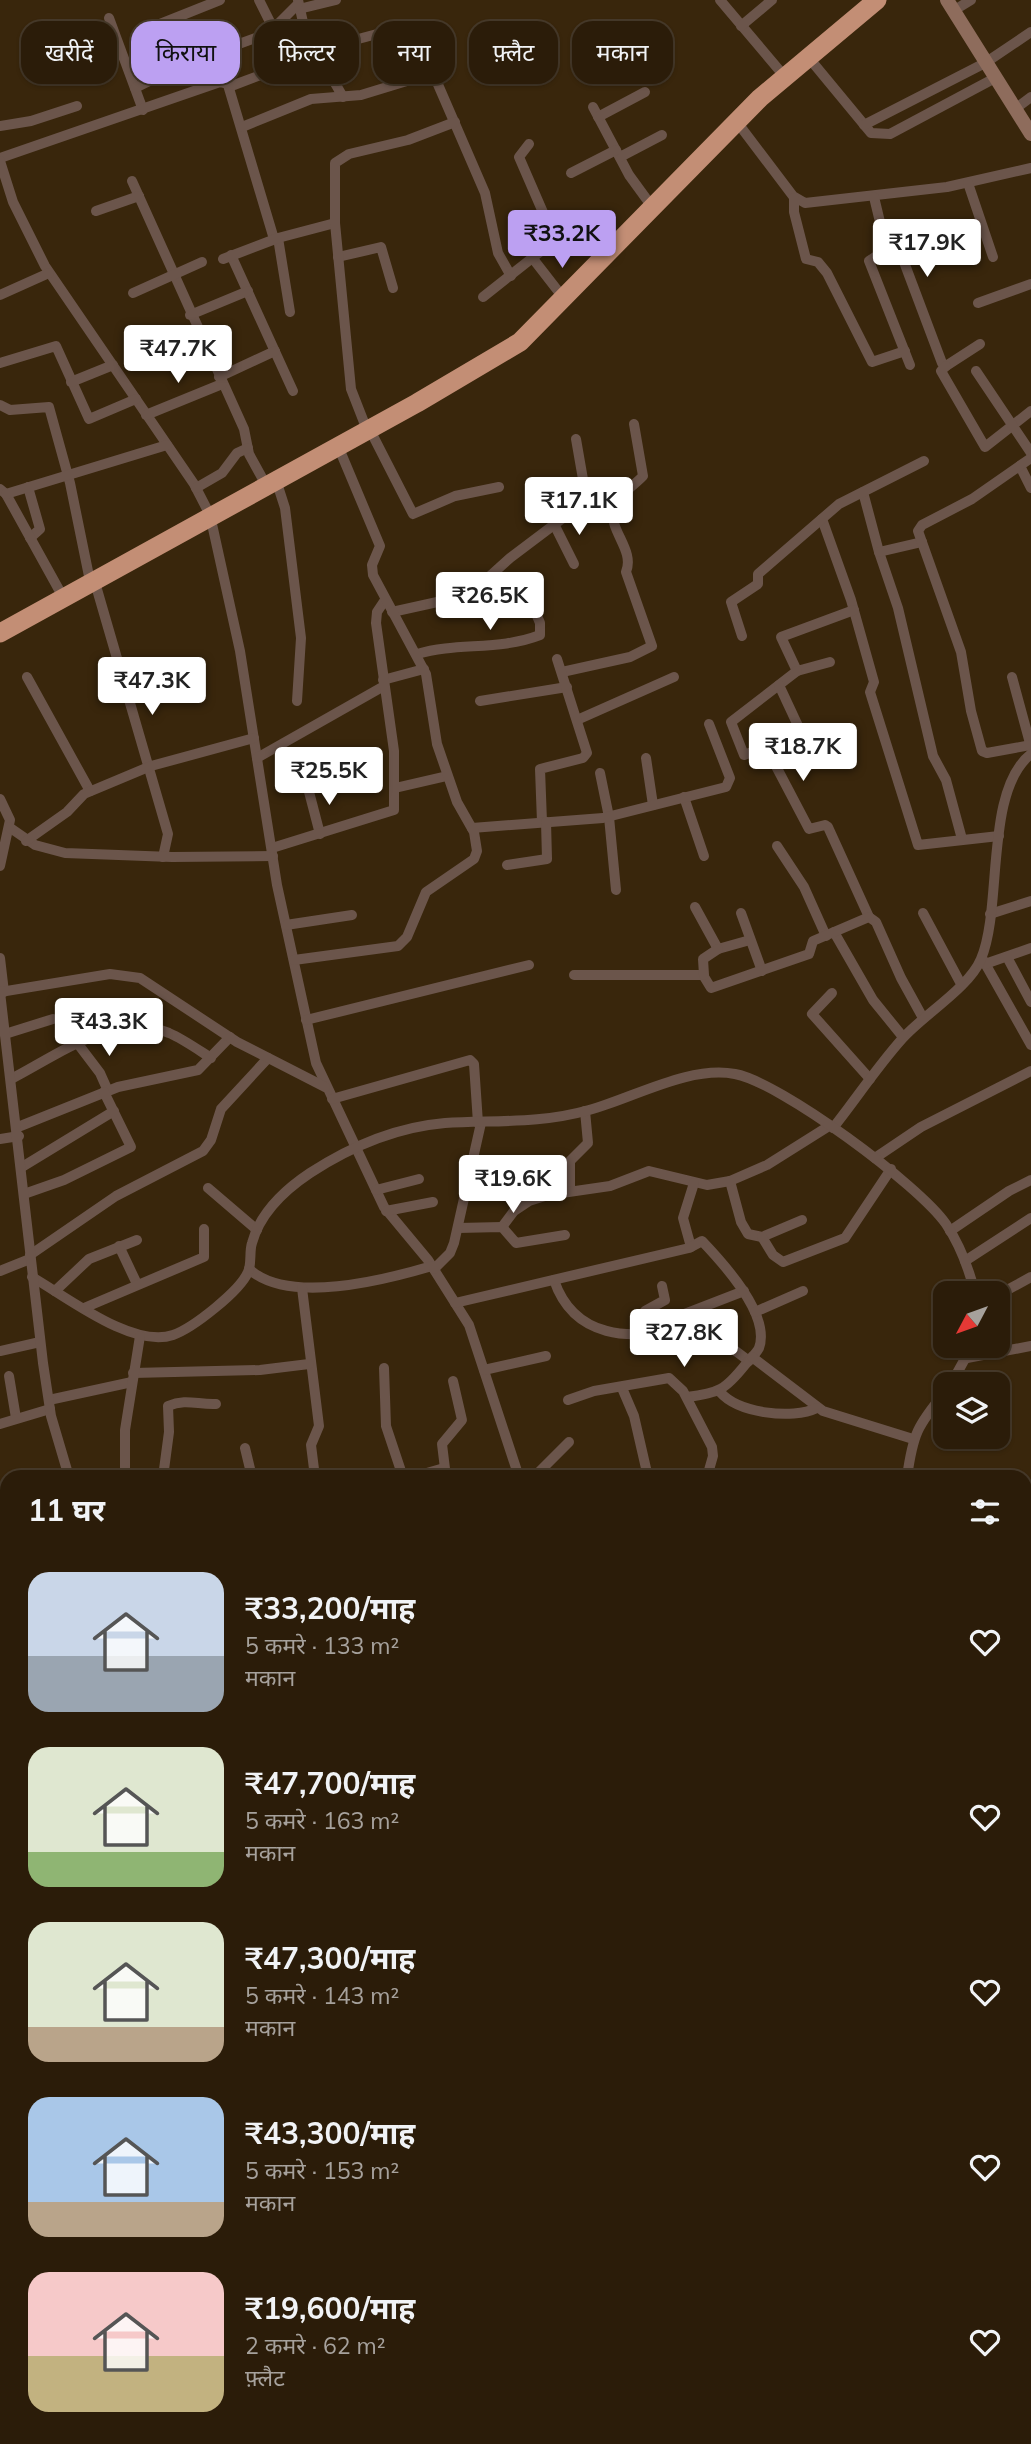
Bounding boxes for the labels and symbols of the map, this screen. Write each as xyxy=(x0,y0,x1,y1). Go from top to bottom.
pin: ₹33.2K xyxy=(505,210,619,270)
pin: ₹17.9K xyxy=(870,219,984,279)
pin: ₹47.7K xyxy=(121,326,235,385)
pin: ₹17.1K xyxy=(522,477,636,537)
pin: ₹26.5K xyxy=(433,572,547,632)
pin: ₹47.3K xyxy=(95,658,209,717)
pin: ₹18.7K xyxy=(746,724,860,783)
pin: ₹25.5K xyxy=(272,748,386,807)
pin: ₹43.3K xyxy=(52,998,166,1058)
pin: ₹19.6K xyxy=(456,1156,570,1215)
north arrow xyxy=(933,1281,1010,1358)
pin: ₹27.8K xyxy=(627,1310,741,1369)

